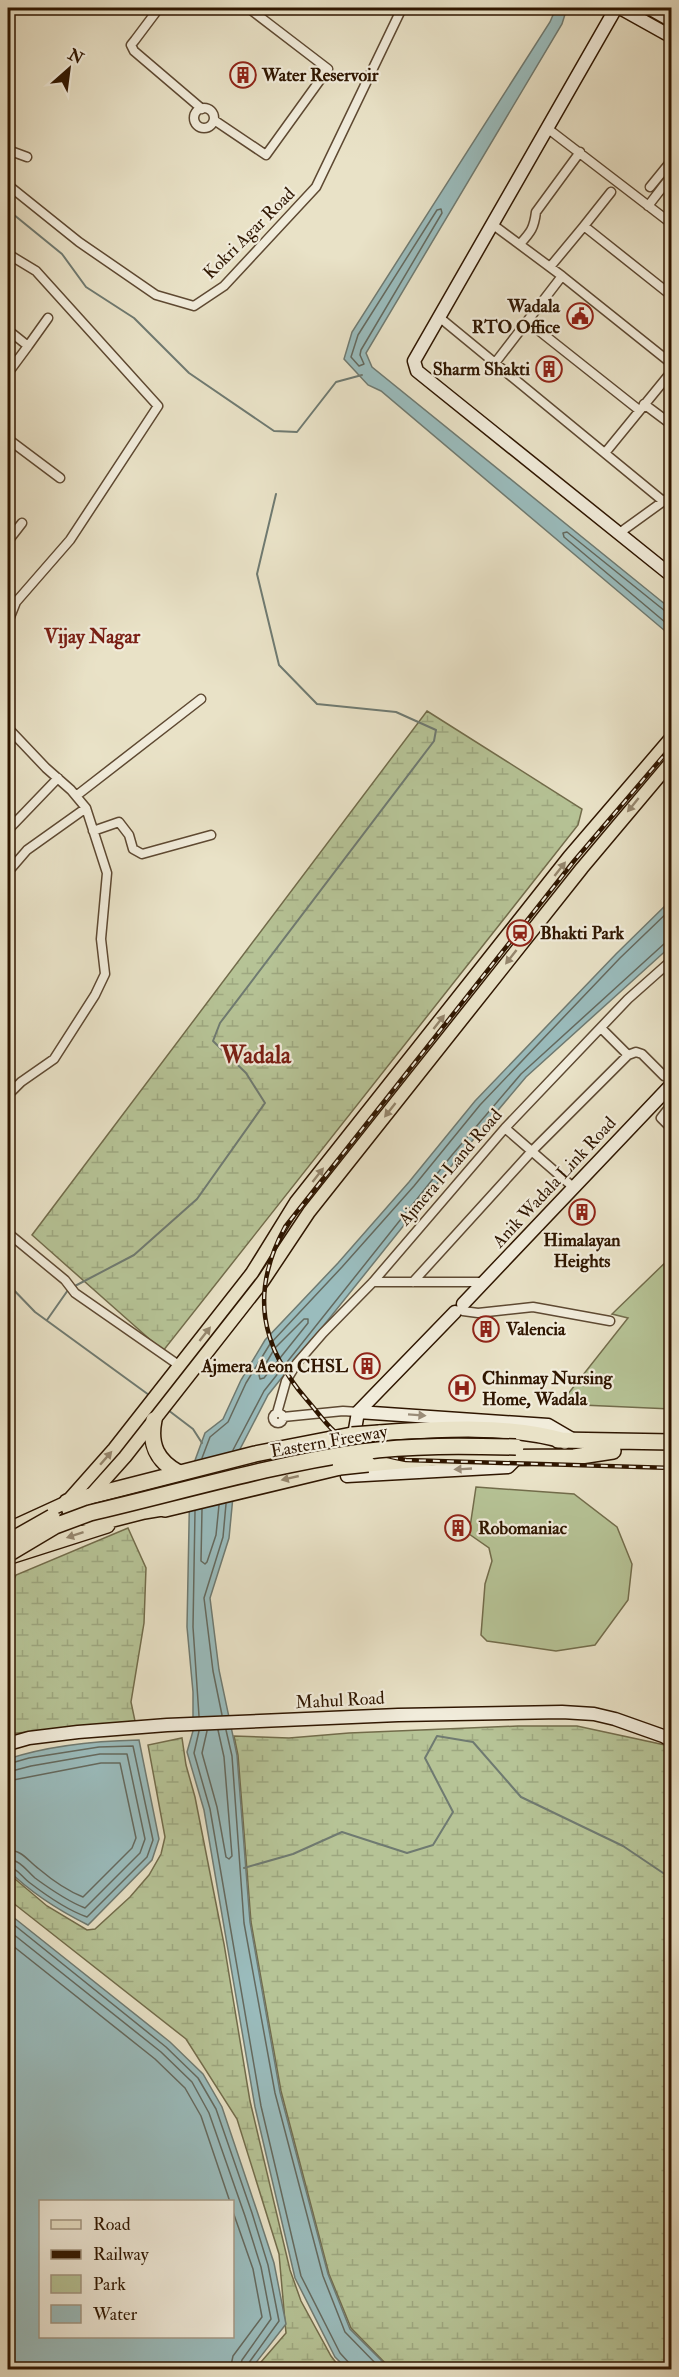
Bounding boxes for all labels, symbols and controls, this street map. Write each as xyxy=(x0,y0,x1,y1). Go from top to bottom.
north arrow xyxy=(39,39,99,99)
text: N xyxy=(64,44,87,69)
building icon: Water Reservoir xyxy=(228,60,258,90)
place label: Water Reservoir xyxy=(261,64,379,87)
street label: Kokri Agar Road xyxy=(199,182,300,284)
place label: Wadala RTO Office xyxy=(472,295,561,339)
public building icon: Wadala RTO Office xyxy=(565,301,595,331)
building icon: Sharm Shakti xyxy=(534,354,564,384)
place label: Sharm Shakti xyxy=(433,358,530,381)
district label: Vijay Nagar xyxy=(43,624,141,650)
one-way arrow xyxy=(628,798,640,813)
one-way arrow xyxy=(554,861,567,877)
station icon: Bhakti Park xyxy=(505,918,535,948)
place label: Bhakti Park xyxy=(540,922,625,945)
one-way arrow xyxy=(505,950,517,965)
one-way arrow xyxy=(432,1015,445,1030)
district label: Wadala xyxy=(220,1040,292,1071)
one-way arrow xyxy=(383,1102,396,1118)
street label: Ajmera l-Land Road xyxy=(393,1104,507,1231)
street label: Anik Wadala Link Road xyxy=(487,1112,621,1254)
one-way arrow xyxy=(311,1167,324,1183)
building icon: Himalayan Heights xyxy=(567,1197,597,1227)
place label: Himalayan Heights xyxy=(543,1229,621,1273)
building icon: Valencia xyxy=(471,1314,501,1344)
place label: Valencia xyxy=(505,1318,566,1341)
one-way arrow xyxy=(199,1326,212,1342)
building icon: Ajmera Aeon CHSL xyxy=(352,1351,382,1381)
place label: Ajmera Aeon CHSL xyxy=(200,1355,349,1378)
place label: Chinmay Nursing Home, Wadala xyxy=(482,1367,614,1411)
hospital icon: Chinmay Nursing Home, Wadala xyxy=(447,1373,477,1403)
one-way arrow xyxy=(407,1411,426,1420)
street label: Eastern Freeway xyxy=(269,1420,390,1463)
one-way arrow xyxy=(99,1451,112,1466)
one-way arrow xyxy=(454,1464,473,1474)
one-way arrow xyxy=(281,1474,300,1483)
building icon: Robomaniac xyxy=(443,1513,473,1543)
place label: Robomaniac xyxy=(478,1517,568,1540)
one-way arrow xyxy=(66,1531,84,1540)
street label: Mahul Road xyxy=(295,1687,385,1714)
legend xyxy=(39,2200,234,2338)
text: Road xyxy=(93,2213,131,2236)
text: Railway xyxy=(93,2243,150,2266)
text: Park xyxy=(93,2273,126,2296)
text: Water xyxy=(92,2303,137,2326)

